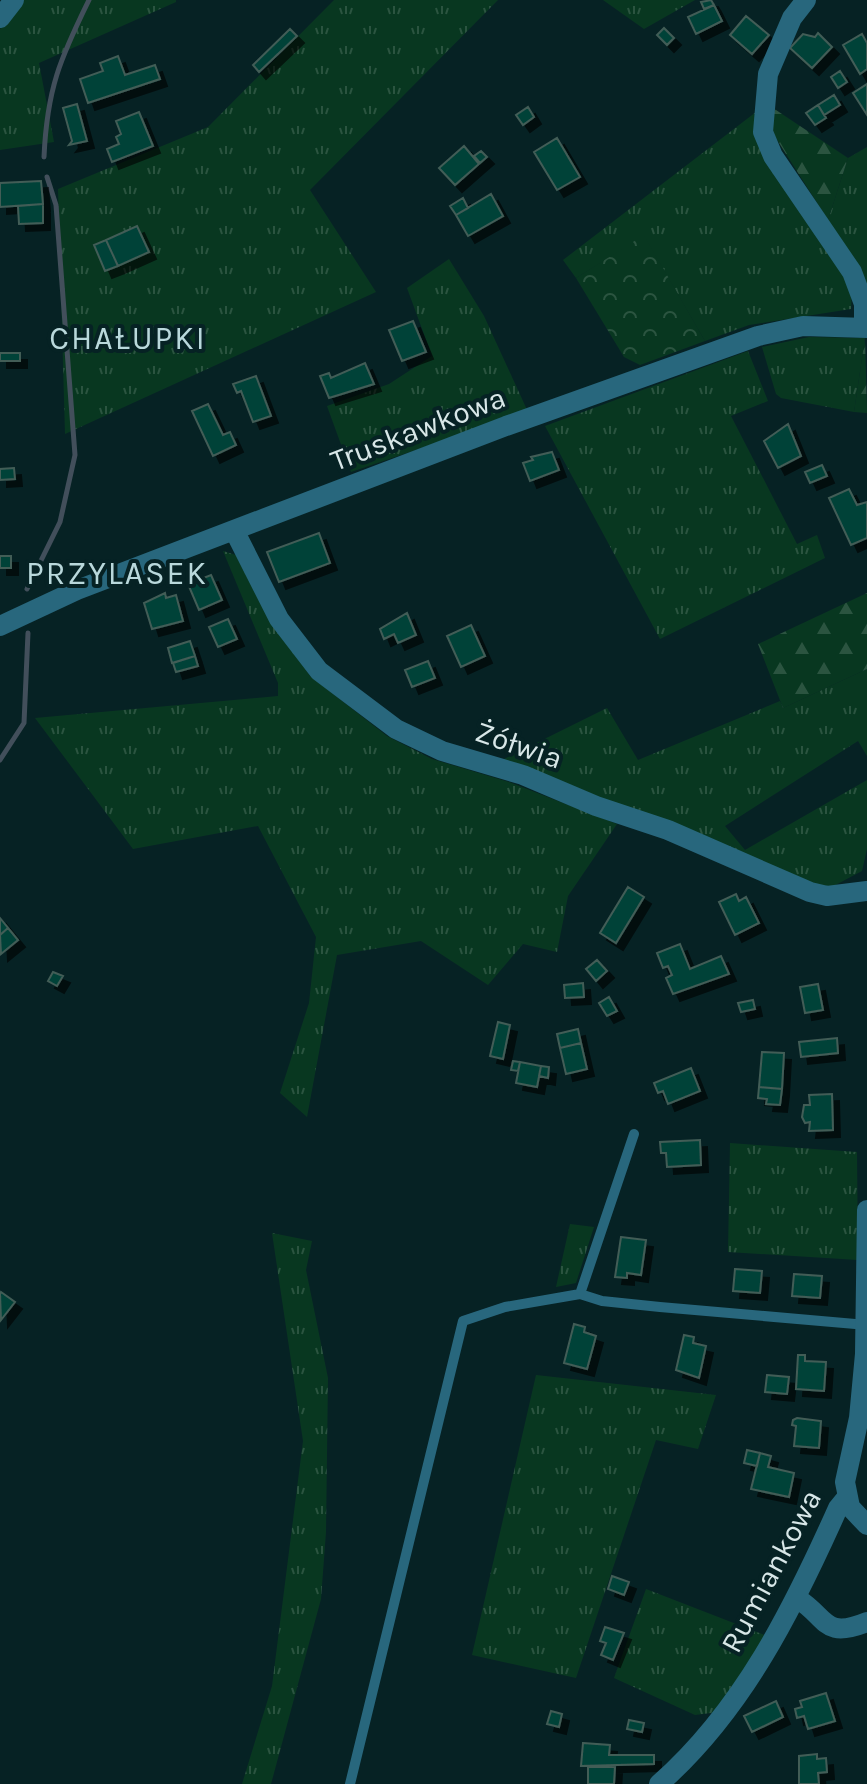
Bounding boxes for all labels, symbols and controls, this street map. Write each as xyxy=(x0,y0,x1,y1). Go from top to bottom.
district label: CHAŁUPKI xyxy=(49,320,207,357)
street label: Truskawkowa xyxy=(326,379,510,479)
district label: PRZYLASEK xyxy=(26,555,208,592)
street label: Żółwia xyxy=(471,713,567,777)
street label: Rumiankowa xyxy=(713,1483,829,1659)

